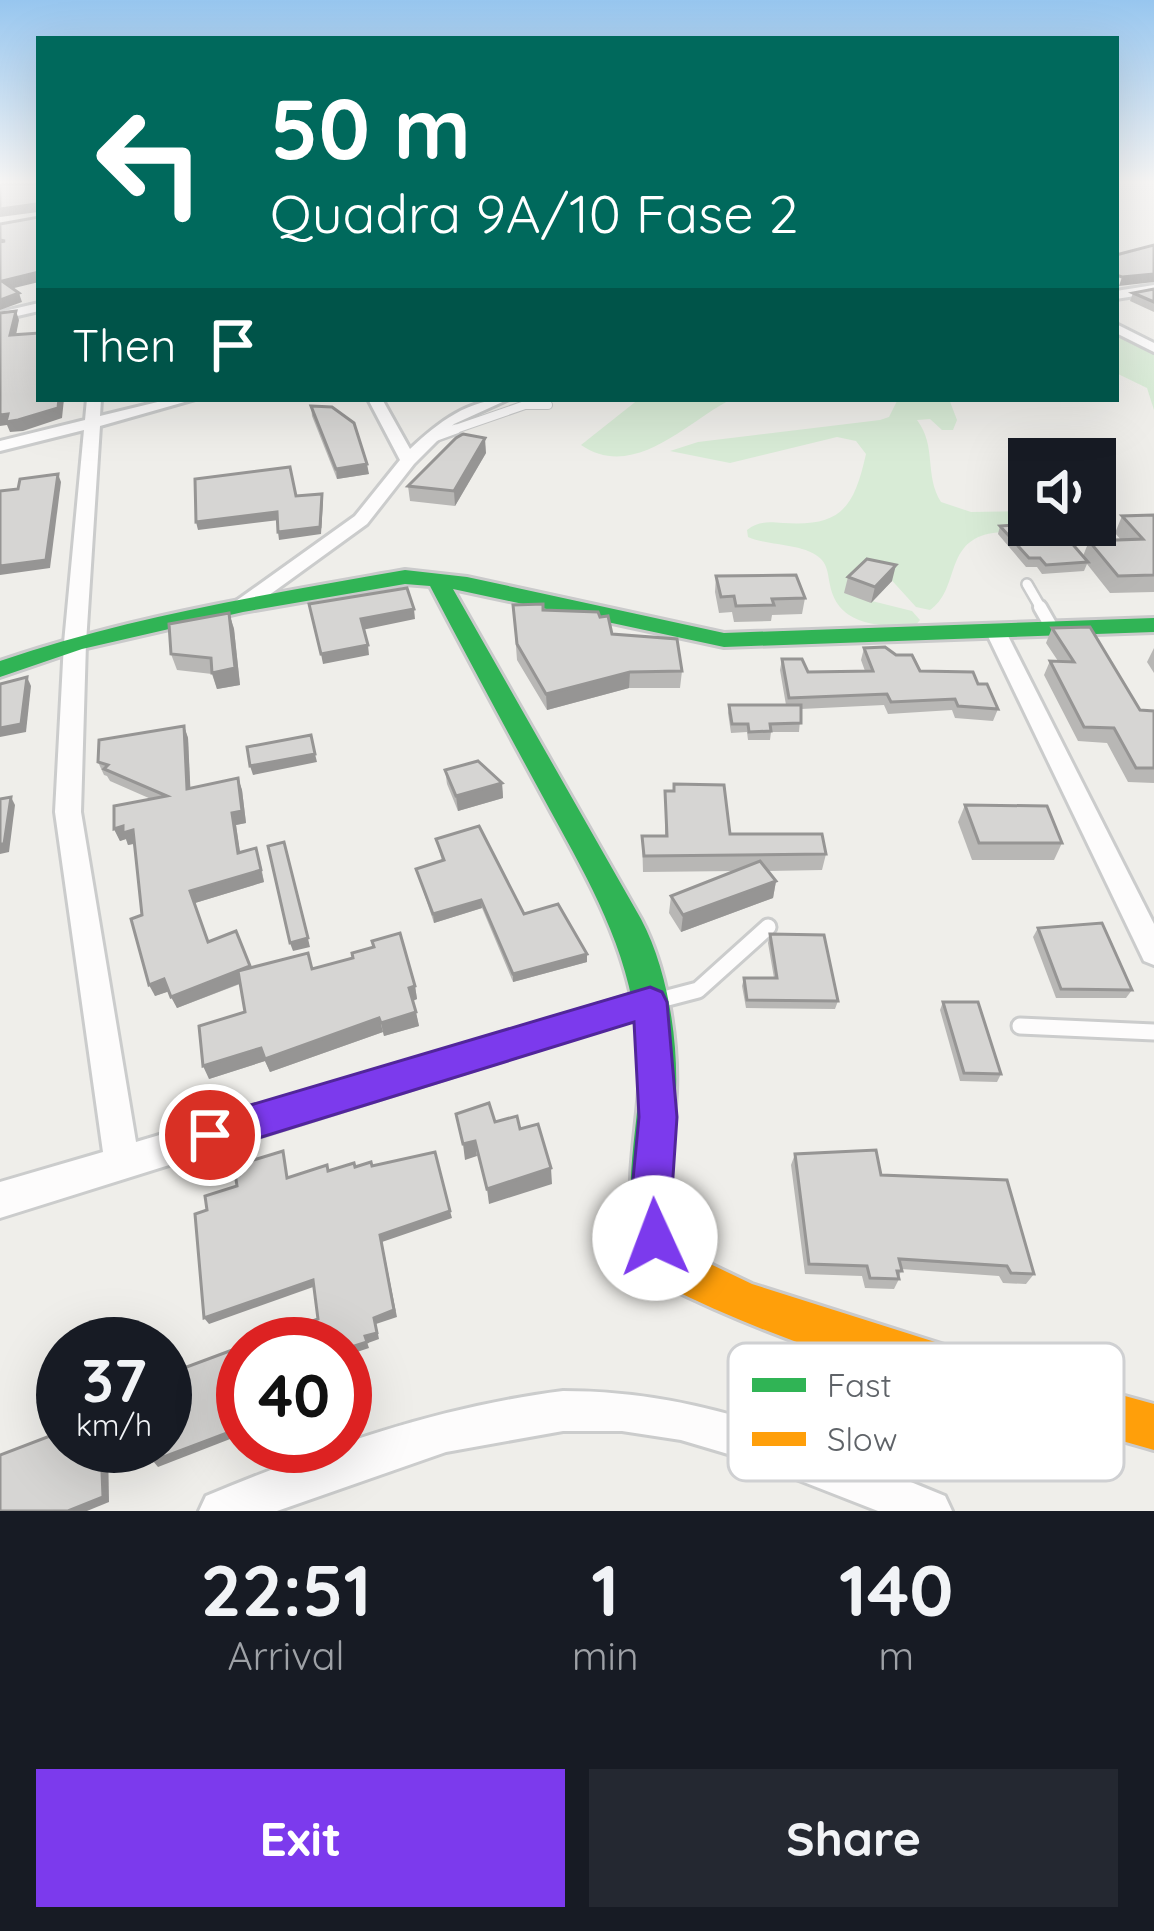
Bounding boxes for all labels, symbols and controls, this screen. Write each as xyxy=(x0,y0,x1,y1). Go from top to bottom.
text: 50 m xyxy=(270,75,471,180)
icon: left xyxy=(72,84,228,240)
text: Quadra 9A/10 Fase 2 xyxy=(270,179,798,247)
icon: arrive xyxy=(200,312,266,378)
text: Then xyxy=(72,317,176,373)
map controls xyxy=(1008,438,1116,546)
button: sound xyxy=(1008,438,1116,546)
pin xyxy=(159,1084,261,1186)
icon: arrive xyxy=(177,1102,243,1168)
position arrow xyxy=(592,1175,718,1301)
speed limit sign: 40 xyxy=(216,1317,372,1473)
text: 37 xyxy=(81,1342,147,1417)
legend xyxy=(728,1343,1124,1481)
text: Fast xyxy=(827,1364,892,1405)
text: km/h xyxy=(76,1406,152,1444)
text: Slow xyxy=(827,1418,898,1459)
text: 22:51 xyxy=(200,1544,372,1634)
text: 1 xyxy=(591,1544,619,1634)
text: 140 xyxy=(839,1544,954,1634)
text: Arrival xyxy=(228,1631,344,1680)
text: min xyxy=(572,1631,638,1680)
text: m xyxy=(878,1631,914,1680)
button: Exit xyxy=(36,1769,565,1907)
button: Share xyxy=(589,1769,1118,1907)

